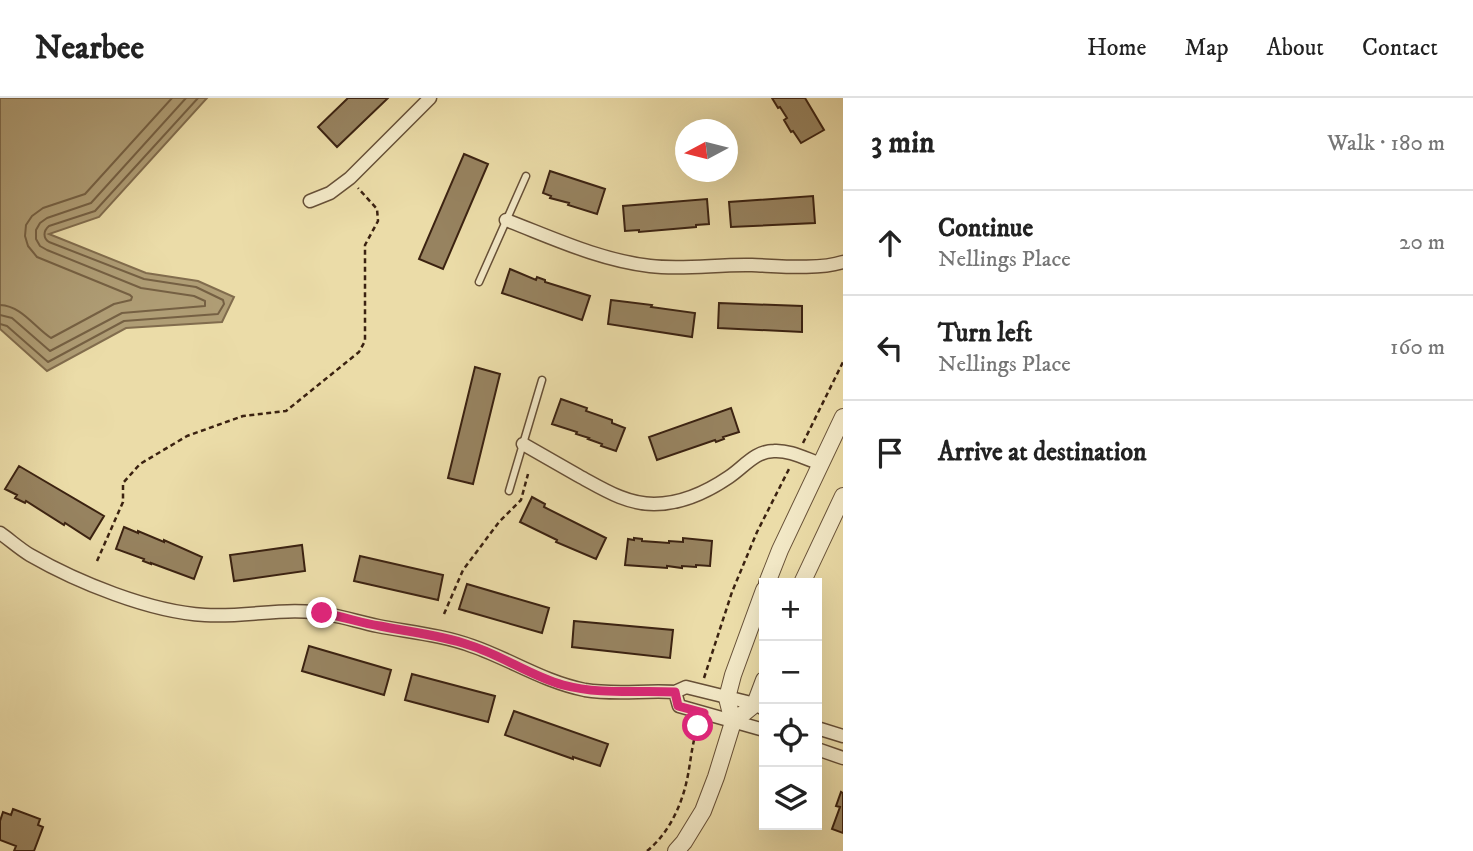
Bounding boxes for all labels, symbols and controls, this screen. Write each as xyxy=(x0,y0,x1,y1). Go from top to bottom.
text: Nearbee xyxy=(35,28,144,69)
text: Home xyxy=(1087,33,1146,63)
text: Map xyxy=(1184,33,1229,63)
text: About xyxy=(1267,33,1324,63)
text: Contact xyxy=(1362,33,1438,63)
north arrow xyxy=(675,119,738,182)
text: 3 min xyxy=(871,125,935,162)
text: Walk · 180 m xyxy=(1327,129,1445,158)
text: Continue xyxy=(938,212,1033,245)
icon: ahead xyxy=(871,224,909,262)
text: 20 m xyxy=(1399,228,1445,257)
text: Nellings Place xyxy=(938,245,1071,274)
text: Turn left xyxy=(938,317,1032,350)
icon: left xyxy=(871,329,909,367)
text: 160 m xyxy=(1390,333,1445,362)
text: Nellings Place xyxy=(938,350,1071,379)
icon: arrive xyxy=(871,434,909,472)
text: Arrive at destination xyxy=(938,436,1147,469)
map controls xyxy=(759,578,822,830)
button: + xyxy=(759,578,822,641)
route end xyxy=(306,597,337,628)
button: − xyxy=(759,641,822,704)
button: locate xyxy=(759,704,822,767)
route start xyxy=(682,710,713,741)
button: layers xyxy=(759,767,822,830)

